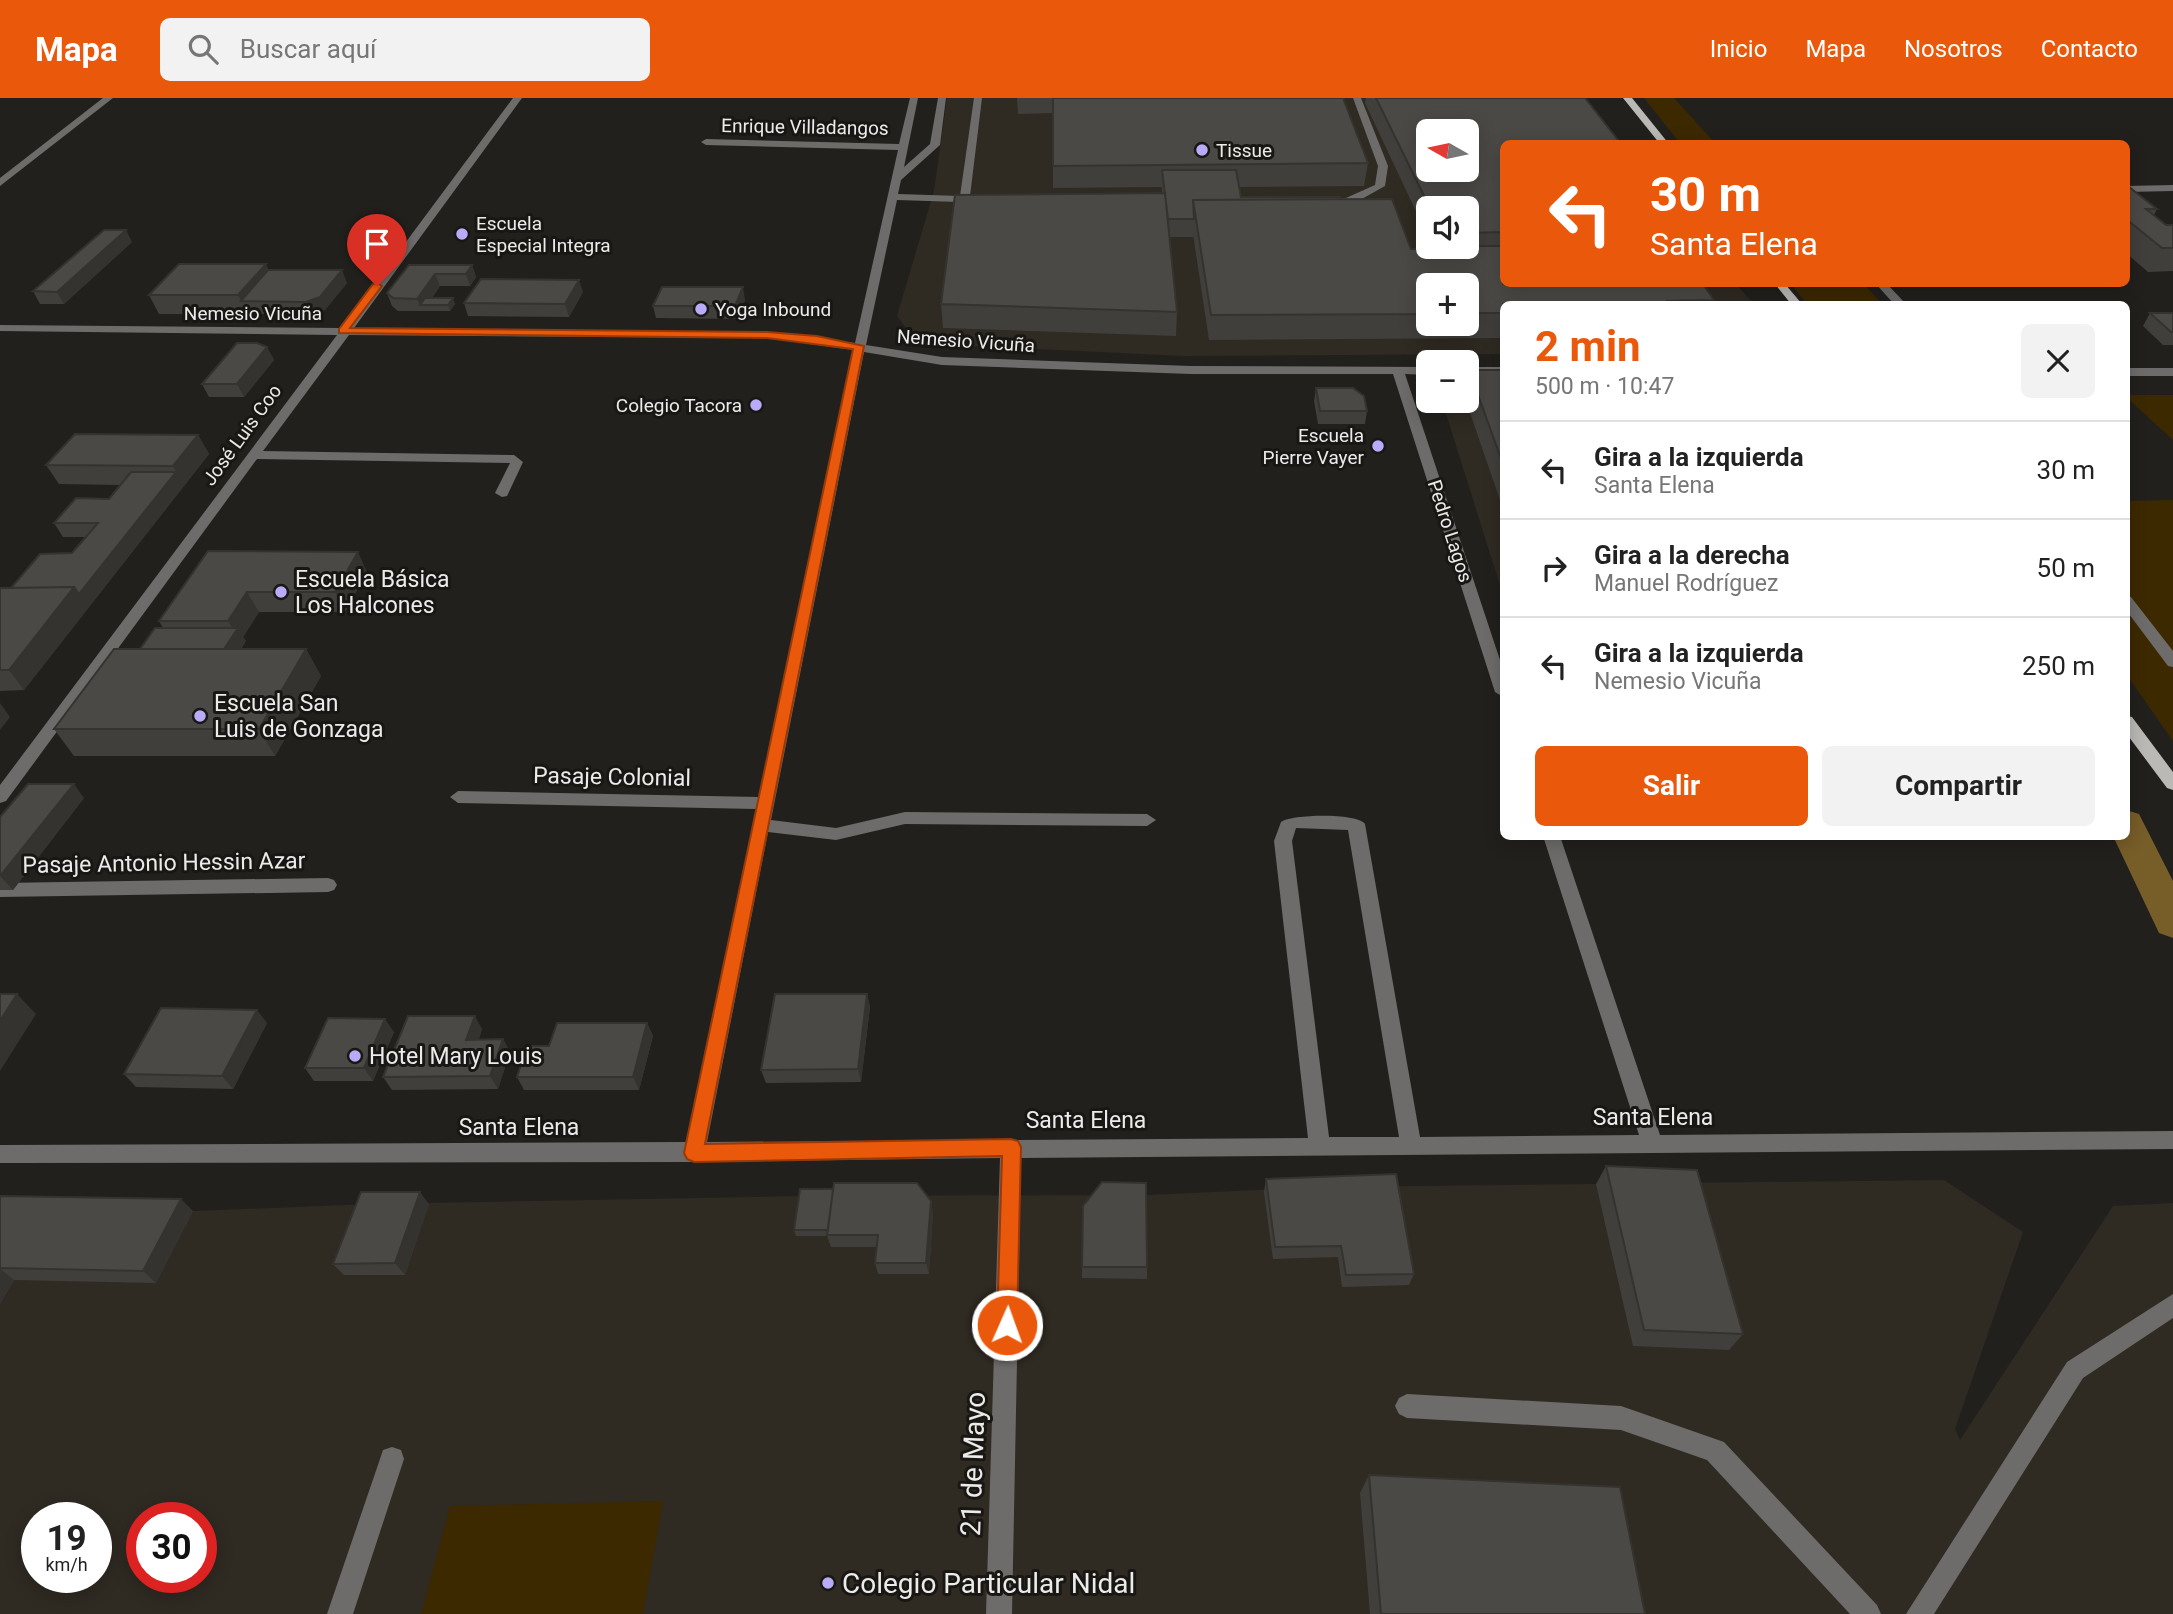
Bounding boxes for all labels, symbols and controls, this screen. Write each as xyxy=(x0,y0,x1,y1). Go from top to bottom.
search box xyxy=(160,18,650,81)
text: Mapa xyxy=(35,30,118,69)
icon: search xyxy=(184,30,222,68)
text: Buscar aquí xyxy=(240,34,376,64)
text: Inicio xyxy=(1710,35,1767,63)
text: Mapa xyxy=(1805,35,1866,63)
text: Nosotros xyxy=(1904,35,2003,63)
text: Contacto xyxy=(2041,35,2138,63)
street label: Enrique Villadangos xyxy=(721,114,889,140)
north arrow xyxy=(1416,119,1479,182)
map controls xyxy=(1416,119,1479,413)
place label: Tissue xyxy=(1216,139,1272,162)
marker: Tissue xyxy=(1194,142,1210,158)
text: 30 m xyxy=(1650,166,1761,223)
icon: left xyxy=(1535,168,1626,259)
button: sound xyxy=(1416,196,1479,259)
place label: Escuela Especial Integra xyxy=(476,212,611,257)
pin xyxy=(347,214,407,286)
icon: arrive xyxy=(358,225,396,263)
text: Santa Elena xyxy=(1650,225,1818,263)
marker: Escuela Especial Integra xyxy=(454,226,470,242)
button: + xyxy=(1416,273,1479,336)
place label: Yoga Inbound xyxy=(715,298,831,321)
marker: Yoga Inbound xyxy=(693,301,709,317)
street label: Nemesio Vicuña xyxy=(184,302,322,325)
text: 2 min xyxy=(1535,322,1641,371)
button: close xyxy=(2021,324,2095,398)
street label: Nemesio Vicuña xyxy=(896,325,1036,357)
button: − xyxy=(1416,350,1479,413)
text: 500 m · 10:47 xyxy=(1535,373,1674,400)
street label: José Luis Coo xyxy=(198,380,286,490)
place label: Colegio Tacora xyxy=(616,394,742,417)
marker: Colegio Tacora xyxy=(748,397,764,413)
place label: Escuela Pierre Vayer xyxy=(1263,424,1365,469)
marker: Escuela Pierre Vayer xyxy=(1370,438,1386,454)
text: Gira a la izquierda xyxy=(1594,442,1804,472)
icon: left xyxy=(1535,451,1573,489)
text: 30 m xyxy=(2037,455,2095,485)
text: Santa Elena xyxy=(1594,472,1715,499)
street label: Pedro Lagos xyxy=(1423,477,1477,585)
text: Gira a la derecha xyxy=(1594,540,1790,570)
icon: right xyxy=(1535,549,1573,587)
text: 50 m xyxy=(2037,553,2095,583)
place label: Escuela Básica Los Halcones xyxy=(295,566,450,619)
text: Manuel Rodríguez xyxy=(1594,570,1778,597)
marker: Escuela Básica Los Halcones xyxy=(273,584,289,600)
text: Gira a la izquierda xyxy=(1594,638,1804,668)
icon: left xyxy=(1535,647,1573,685)
text: 250 m xyxy=(2022,651,2095,681)
text: Nemesio Vicuña xyxy=(1594,668,1761,695)
place label: Escuela San Luis de Gonzaga xyxy=(214,690,383,743)
marker: Escuela San Luis de Gonzaga xyxy=(192,708,208,724)
button: Salir xyxy=(1535,746,1808,826)
button: Compartir xyxy=(1822,746,2095,826)
street label: Pasaje Colonial xyxy=(533,762,691,792)
street label: Pasaje Antonio Hessin Azar xyxy=(22,847,306,879)
place label: Hotel Mary Louis xyxy=(369,1043,542,1070)
marker: Hotel Mary Louis xyxy=(347,1048,363,1064)
street label: Santa Elena xyxy=(1593,1104,1713,1131)
street label: Santa Elena xyxy=(1026,1107,1146,1134)
street label: Santa Elena xyxy=(459,1114,579,1141)
position arrow xyxy=(970,1288,1044,1362)
street label: 21 de Mayo xyxy=(954,1391,992,1537)
speed limit sign: 30 xyxy=(126,1502,217,1593)
text: 19 xyxy=(46,1518,87,1559)
text: km/h xyxy=(45,1554,88,1575)
place label: Colegio Particular Nidal xyxy=(842,1567,1135,1600)
marker: Colegio Particular Nidal xyxy=(820,1575,836,1591)

